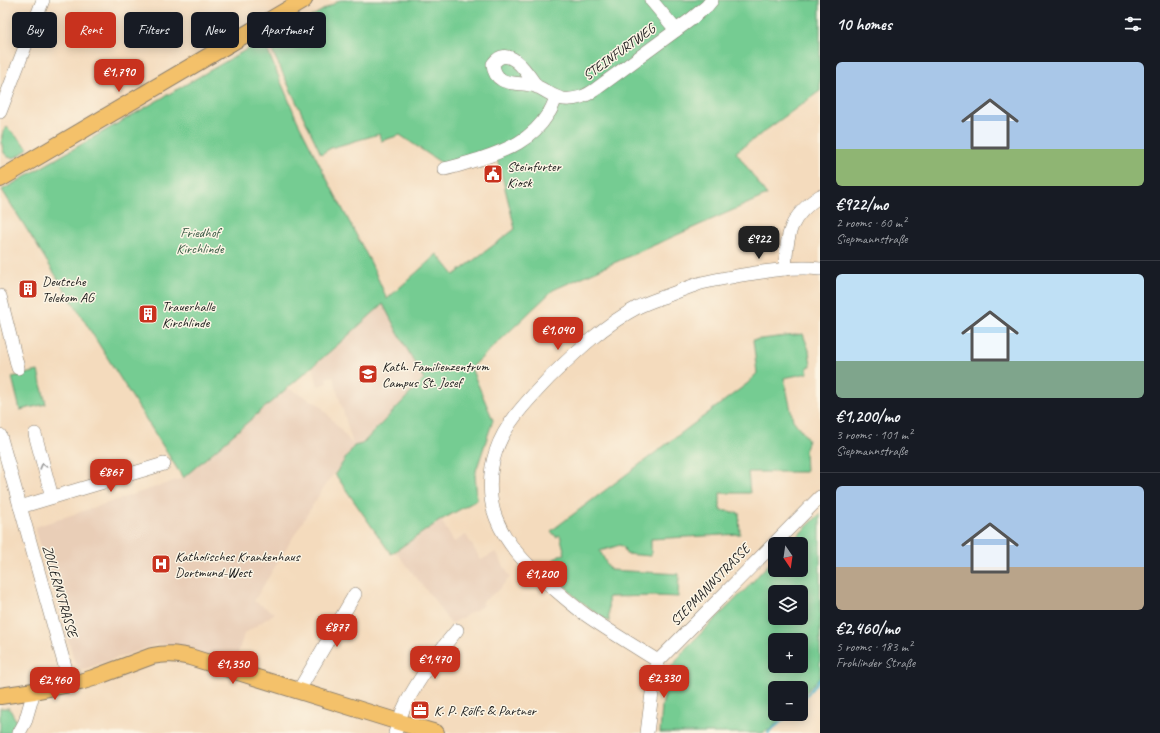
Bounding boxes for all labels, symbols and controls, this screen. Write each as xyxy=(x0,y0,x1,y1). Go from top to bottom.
chip: Buy xyxy=(12,12,57,48)
chip: Rent xyxy=(65,12,116,48)
chip: Filters xyxy=(124,12,183,48)
chip: New xyxy=(191,12,239,48)
chip: Apartment xyxy=(247,12,326,48)
icon: filters xyxy=(1122,13,1144,35)
text: 10 homes xyxy=(836,14,892,35)
street label: STEINFURTWEG xyxy=(580,19,660,84)
pin: €1,790 xyxy=(86,59,152,93)
text: €1,790 xyxy=(103,64,135,80)
icon: home xyxy=(954,88,1026,160)
place label: Steinfurter Kiosk xyxy=(507,158,562,191)
public building icon: Steinfurter Kiosk xyxy=(482,163,504,185)
text: €922/mo xyxy=(836,194,888,215)
text: 2 rooms · 60 m² xyxy=(836,215,906,231)
park label: Friedhof Kirchlinde xyxy=(176,224,225,257)
pin: €922 xyxy=(735,226,783,260)
text: €922 xyxy=(747,231,771,247)
text: Siepmannstraße xyxy=(836,231,908,247)
place label: Deutsche Telekom AG xyxy=(42,273,96,306)
building icon: Deutsche Telekom AG xyxy=(17,278,39,300)
place label: Trauerhalle Kirchlinde xyxy=(162,298,216,331)
icon: home xyxy=(954,300,1026,372)
building icon: Trauerhalle Kirchlinde xyxy=(137,303,159,325)
pin: €1,040 xyxy=(525,317,591,351)
text: €1,040 xyxy=(542,322,574,338)
place label: Kath. Familienzentrum Campus St. Josef xyxy=(382,358,490,391)
school or university icon: Kath. Familienzentrum Campus St. Josef xyxy=(357,363,379,385)
text: €1,200/mo xyxy=(836,406,899,427)
text: 3 rooms · 101 m² xyxy=(836,427,912,443)
text: Siepmannstraße xyxy=(836,443,908,459)
pin: €867 xyxy=(87,459,135,493)
one-way arrow xyxy=(39,462,48,469)
text: €867 xyxy=(99,464,123,480)
icon: home xyxy=(954,512,1026,584)
north arrow xyxy=(768,537,808,577)
map controls xyxy=(768,537,808,721)
street label: SIEPMANNSTRASSE xyxy=(667,539,755,630)
street label: ZOLLERNSTRASSE xyxy=(39,543,82,640)
place label: Katholisches Krankenhaus Dortmund-West xyxy=(175,548,301,581)
hospital icon: Katholisches Krankenhaus Dortmund-West xyxy=(150,553,172,575)
pin: €1,200 xyxy=(509,561,575,595)
text: €1,200 xyxy=(526,566,558,582)
button: layers xyxy=(768,585,808,625)
pin: €877 xyxy=(313,614,361,648)
text: €2,460/mo xyxy=(836,618,900,639)
text: €877 xyxy=(325,619,349,635)
button: + xyxy=(768,633,808,673)
text: 5 rooms · 183 m² xyxy=(836,639,912,655)
pin: €1,470 xyxy=(402,646,468,680)
pin: €1,350 xyxy=(200,651,266,685)
text: €1,470 xyxy=(419,651,451,667)
text: Frohlinder Straße xyxy=(836,655,915,671)
text: €1,350 xyxy=(217,656,249,672)
pin: €2,330 xyxy=(631,665,697,699)
pin: €2,460 xyxy=(22,667,88,701)
text: €2,330 xyxy=(648,670,680,686)
text: €2,460 xyxy=(39,672,71,688)
button: − xyxy=(768,681,808,721)
office icon: K. P. Rölfs & Partner xyxy=(409,699,431,721)
place label: K. P. Rölfs & Partner xyxy=(434,702,538,719)

